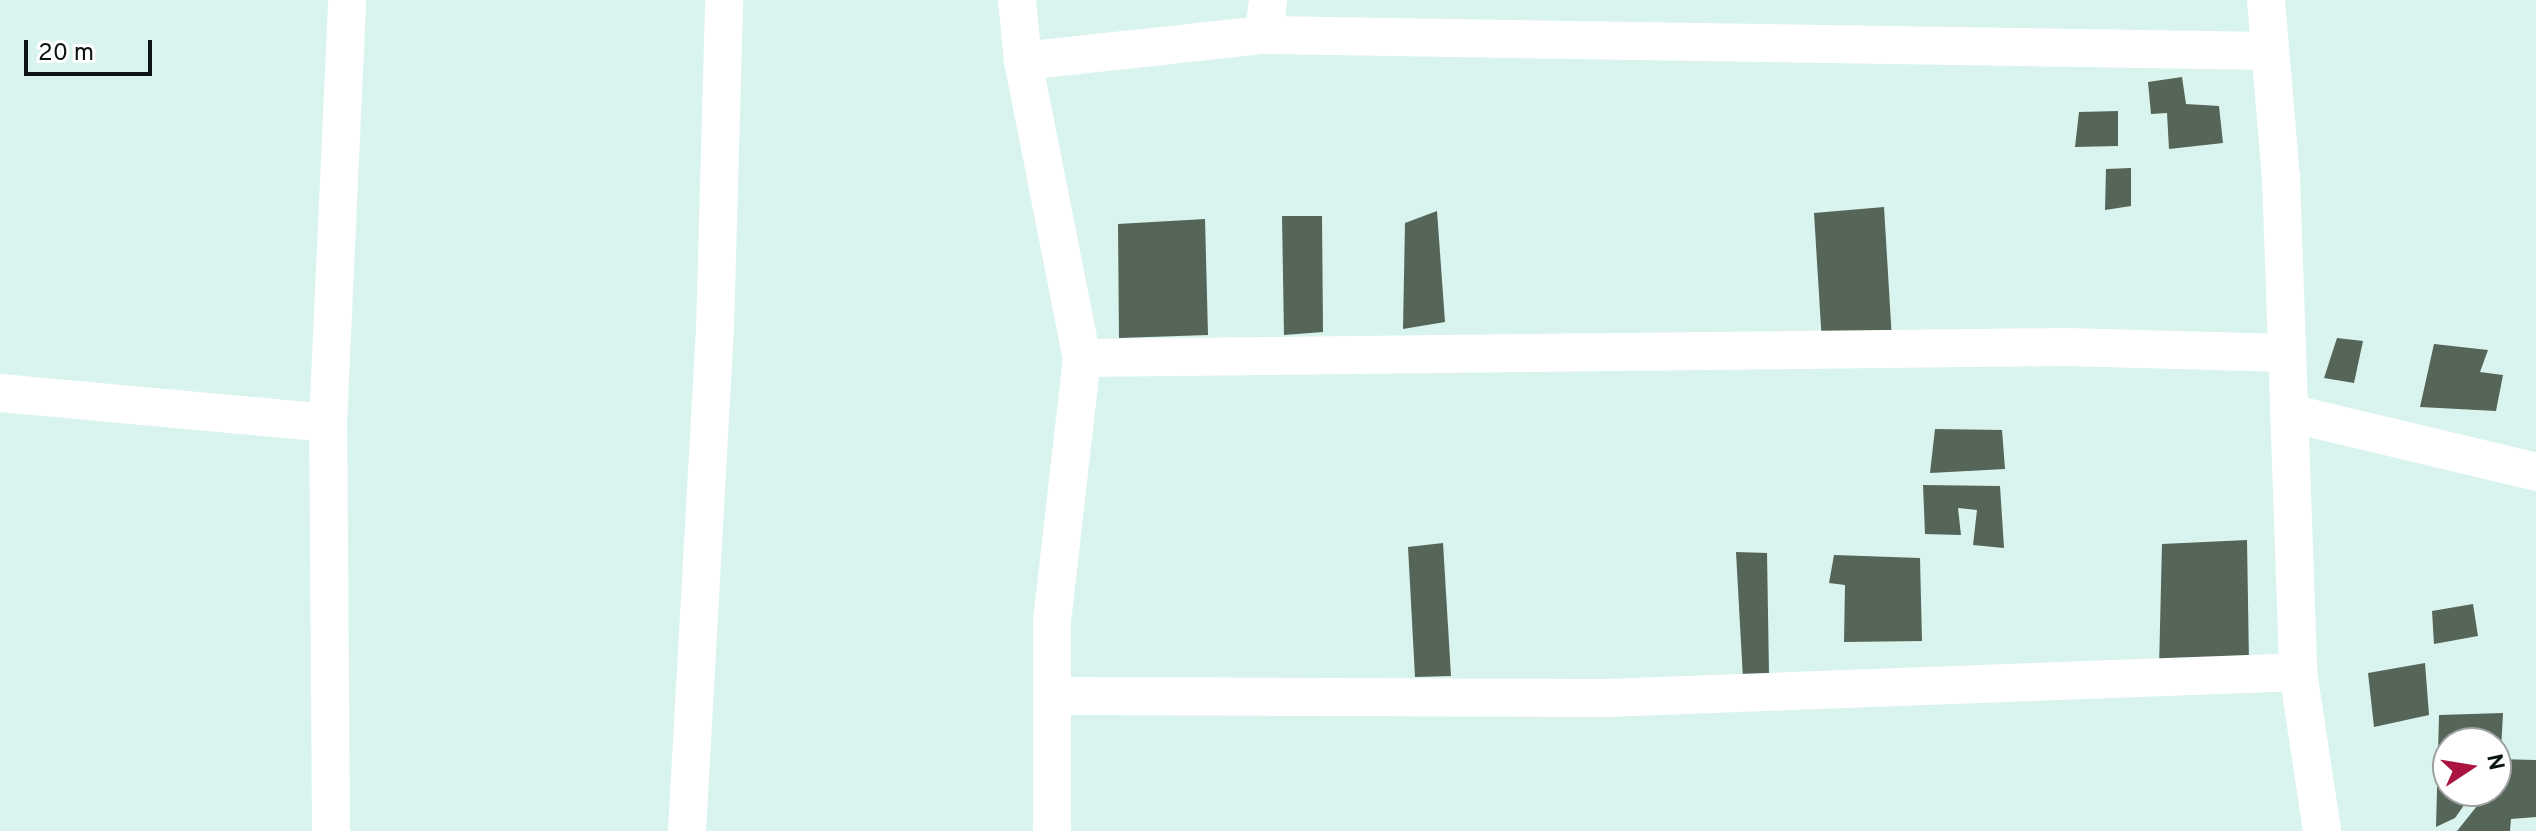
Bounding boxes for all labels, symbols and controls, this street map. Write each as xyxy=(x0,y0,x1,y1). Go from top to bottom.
scale bar xyxy=(28,24,156,74)
text: 20 m xyxy=(38,39,94,69)
north arrow xyxy=(2432,727,2512,807)
text: N xyxy=(2479,752,2509,773)

